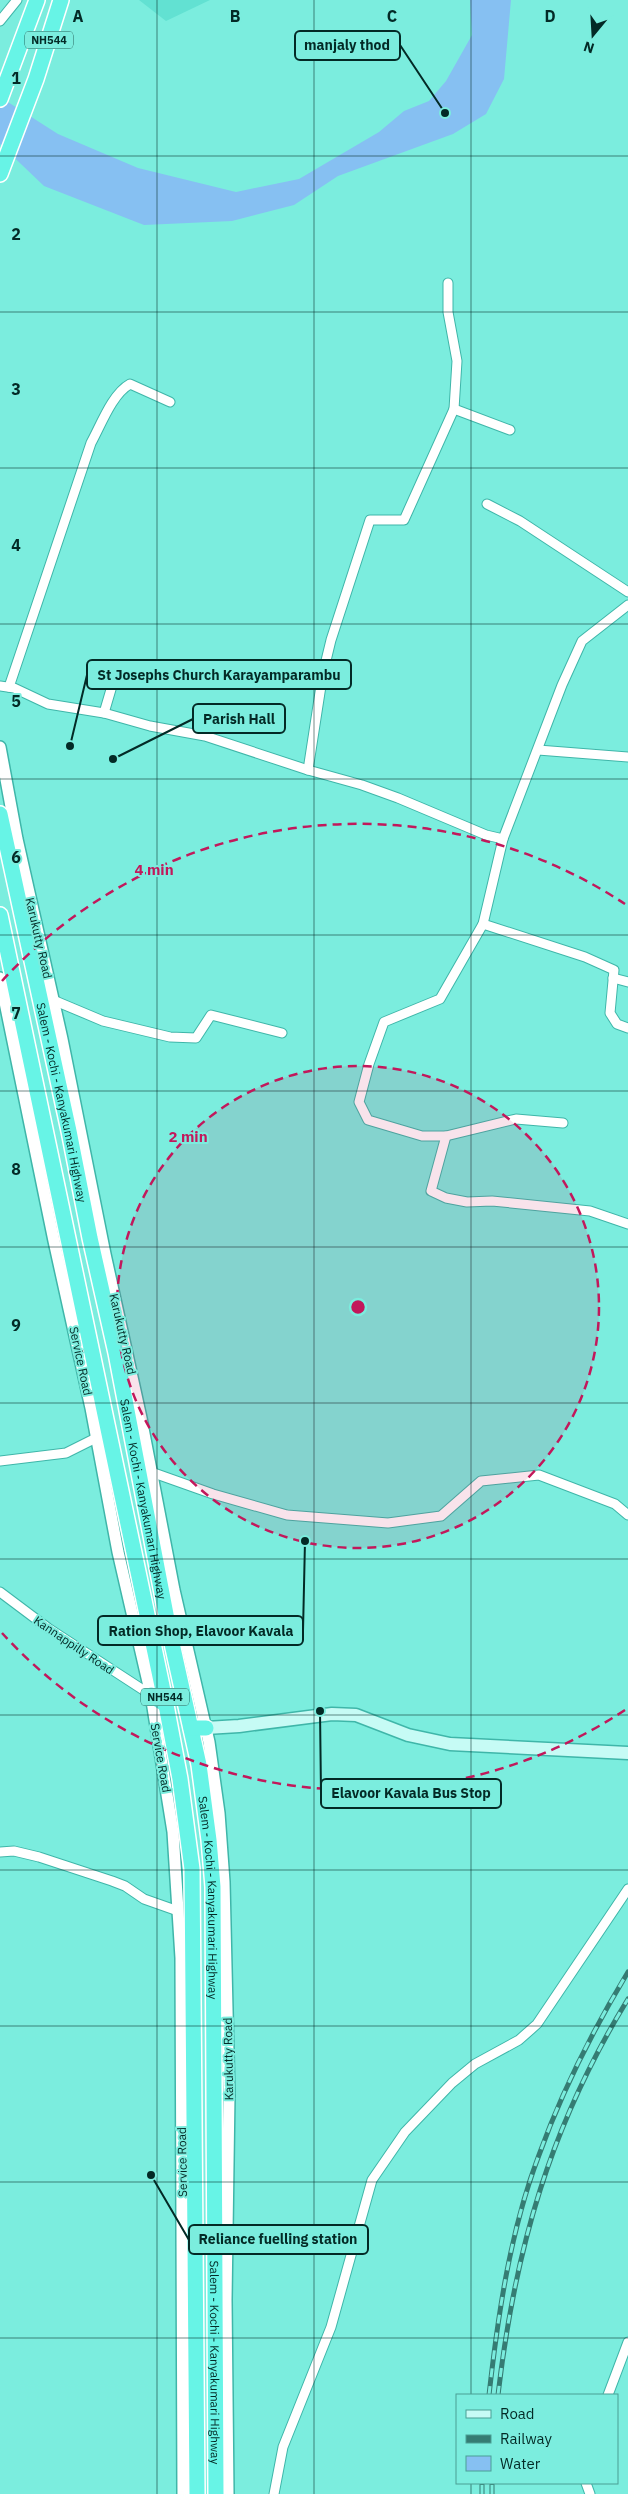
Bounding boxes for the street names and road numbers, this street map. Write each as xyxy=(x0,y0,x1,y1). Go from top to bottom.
road number: NH544 xyxy=(25,32,73,48)
street label: Karukutty Road xyxy=(22,896,56,980)
street label: Salem - Kochi - Kanyakumari Highway xyxy=(34,1001,90,1204)
street label: Karukutty Road xyxy=(106,1292,140,1376)
street label: Service Road xyxy=(66,1325,96,1397)
street label: Salem - Kochi - Kanyakumari Highway xyxy=(117,1397,170,1600)
street label: Kannappilly Road xyxy=(31,1613,117,1677)
road number: NH544 xyxy=(141,1688,189,1705)
street label: Service Road xyxy=(148,1722,174,1794)
street label: Salem - Kochi - Kanyakumari Highway xyxy=(196,1795,221,1999)
street label: Karukutty Road xyxy=(220,2017,236,2101)
street label: Service Road xyxy=(174,2127,190,2197)
street label: Salem - Kochi - Kanyakumari Highway xyxy=(207,2261,223,2464)

